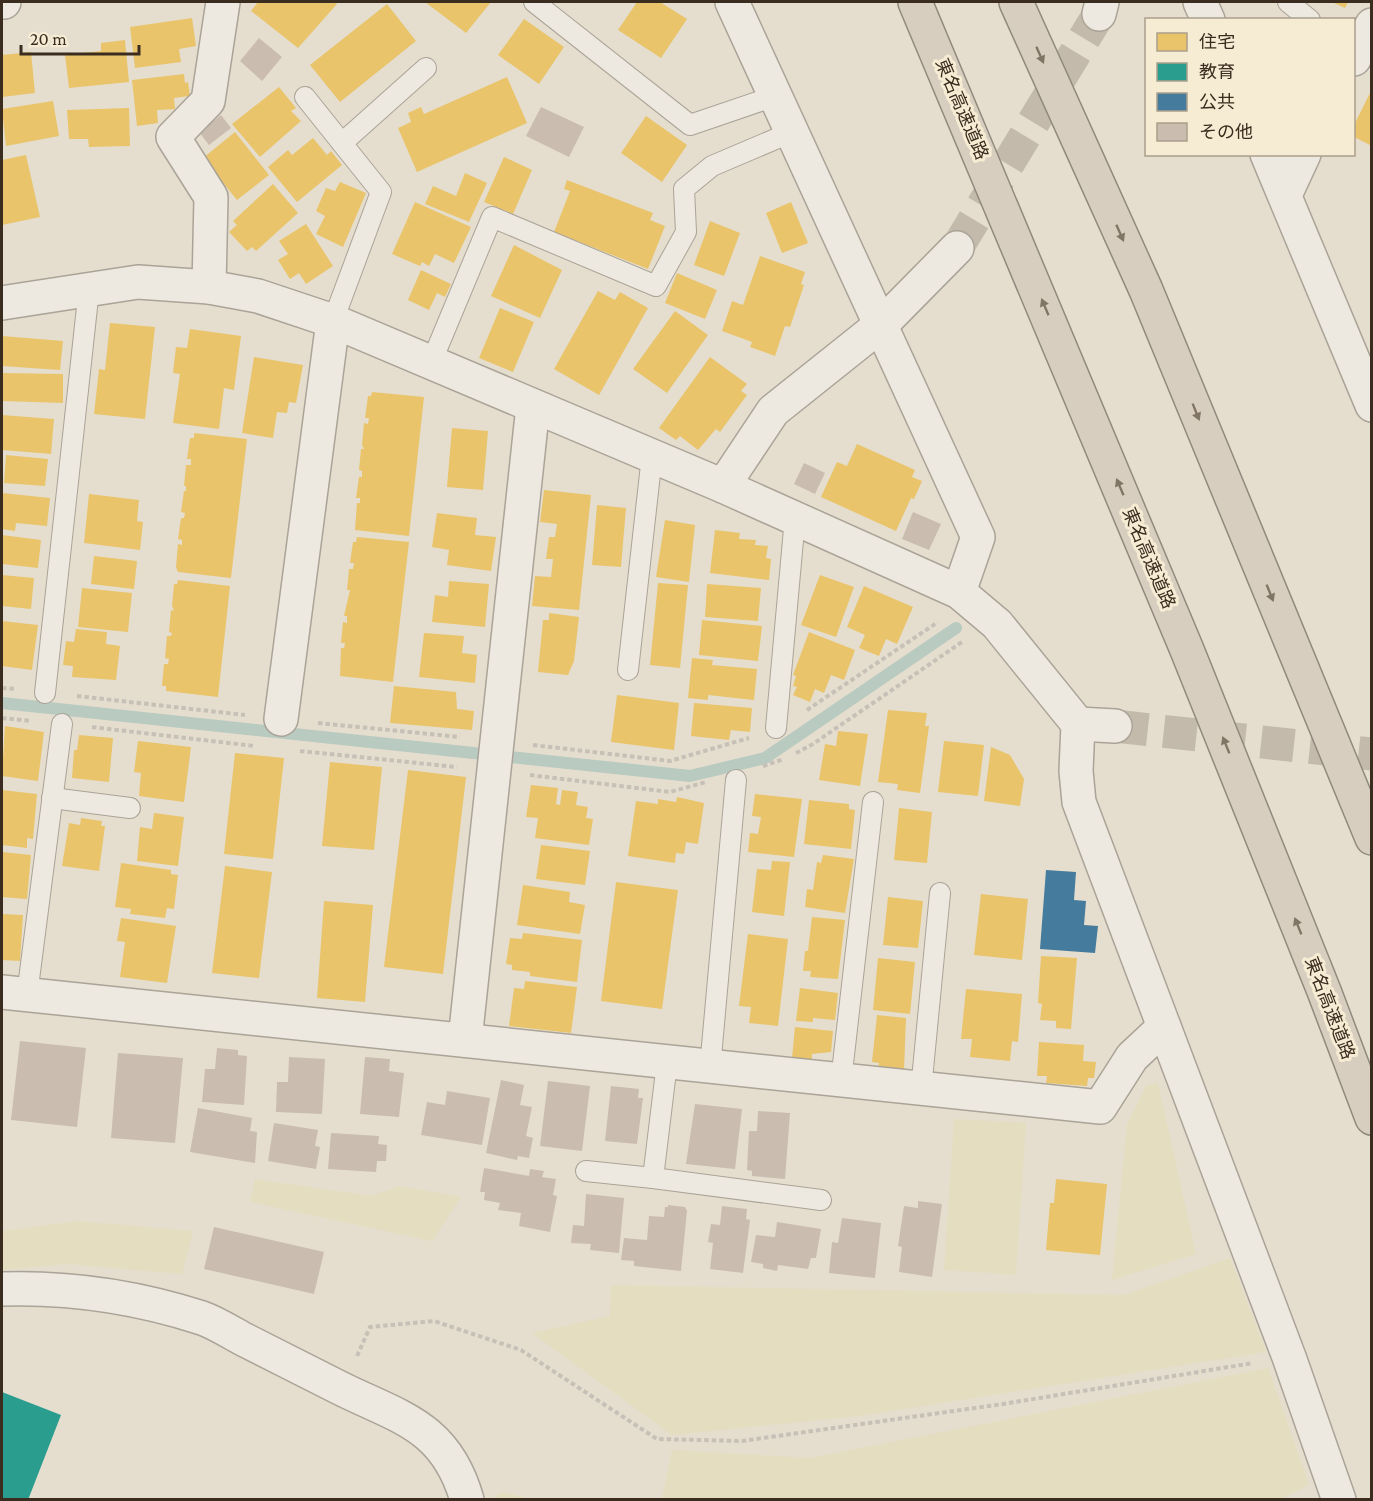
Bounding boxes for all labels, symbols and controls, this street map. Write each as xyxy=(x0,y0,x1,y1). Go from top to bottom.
scale bar xyxy=(21,18,140,56)
legend xyxy=(1145,18,1355,156)
text: 20 m xyxy=(30,29,67,49)
text: 住宅 xyxy=(1199,32,1235,52)
one-way arrow xyxy=(1036,46,1045,63)
street label: 東名高速道路 xyxy=(932,55,992,163)
text: 教育 xyxy=(1199,62,1235,82)
text: 公共 xyxy=(1199,92,1235,112)
text: その他 xyxy=(1199,122,1253,142)
one-way arrow xyxy=(1115,224,1125,242)
one-way arrow xyxy=(1040,298,1049,316)
one-way arrow xyxy=(1191,404,1201,422)
one-way arrow xyxy=(1115,478,1124,496)
street label: 東名高速道路 xyxy=(1119,504,1179,612)
one-way arrow xyxy=(1265,584,1275,602)
one-way arrow xyxy=(1221,736,1230,754)
one-way arrow xyxy=(1293,917,1302,935)
street label: 東名高速道路 xyxy=(1301,954,1359,1062)

